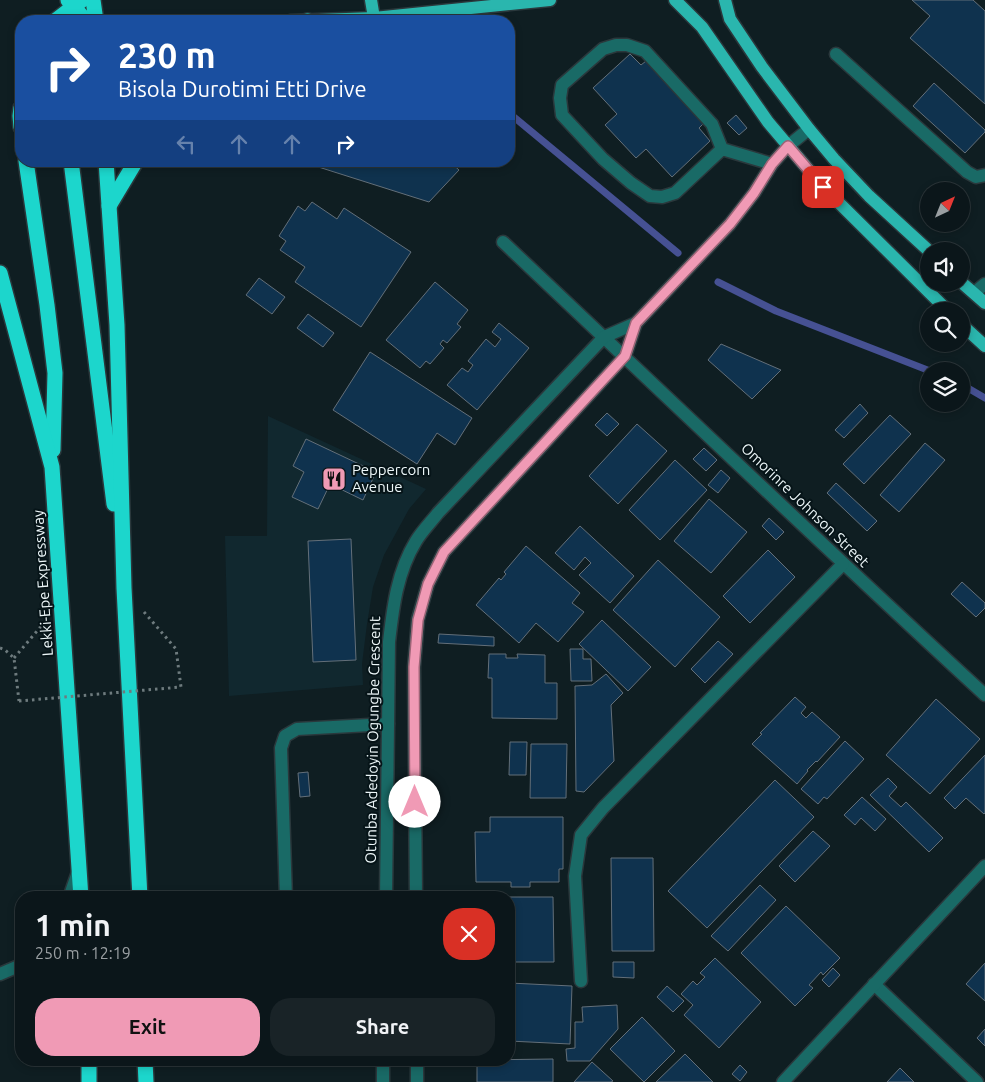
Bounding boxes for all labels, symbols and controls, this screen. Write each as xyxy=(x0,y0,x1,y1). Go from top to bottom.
icon: right xyxy=(35,35,100,100)
text: 230 m xyxy=(118,35,216,75)
text: Bisola Durotimi Etti Drive xyxy=(118,76,367,101)
icon: left xyxy=(172,130,200,158)
icon: ahead xyxy=(225,130,253,158)
icon: ahead xyxy=(278,130,306,158)
icon: right xyxy=(331,130,359,158)
pin xyxy=(802,166,844,208)
icon: arrive xyxy=(809,173,837,201)
north arrow xyxy=(920,182,970,232)
map controls xyxy=(920,182,970,412)
button: sound xyxy=(920,242,970,292)
button: search xyxy=(920,302,970,352)
button: layers xyxy=(920,362,970,412)
street label: Omorinre Johnson Street xyxy=(738,439,873,570)
place label: Peppercorn Avenue xyxy=(352,461,430,495)
restaurant icon: Peppercorn Avenue xyxy=(321,466,347,492)
street label: Lekki-Epe Expressway xyxy=(29,509,56,657)
street label: Otunba Adedoyin Ogungbe Crescent xyxy=(362,616,383,864)
position arrow xyxy=(388,775,440,827)
text: 1 min xyxy=(35,908,111,942)
button: close xyxy=(443,908,495,960)
text: 250 m · 12:19 xyxy=(35,944,131,962)
button: Exit xyxy=(35,998,260,1056)
button: Share xyxy=(270,998,495,1056)

